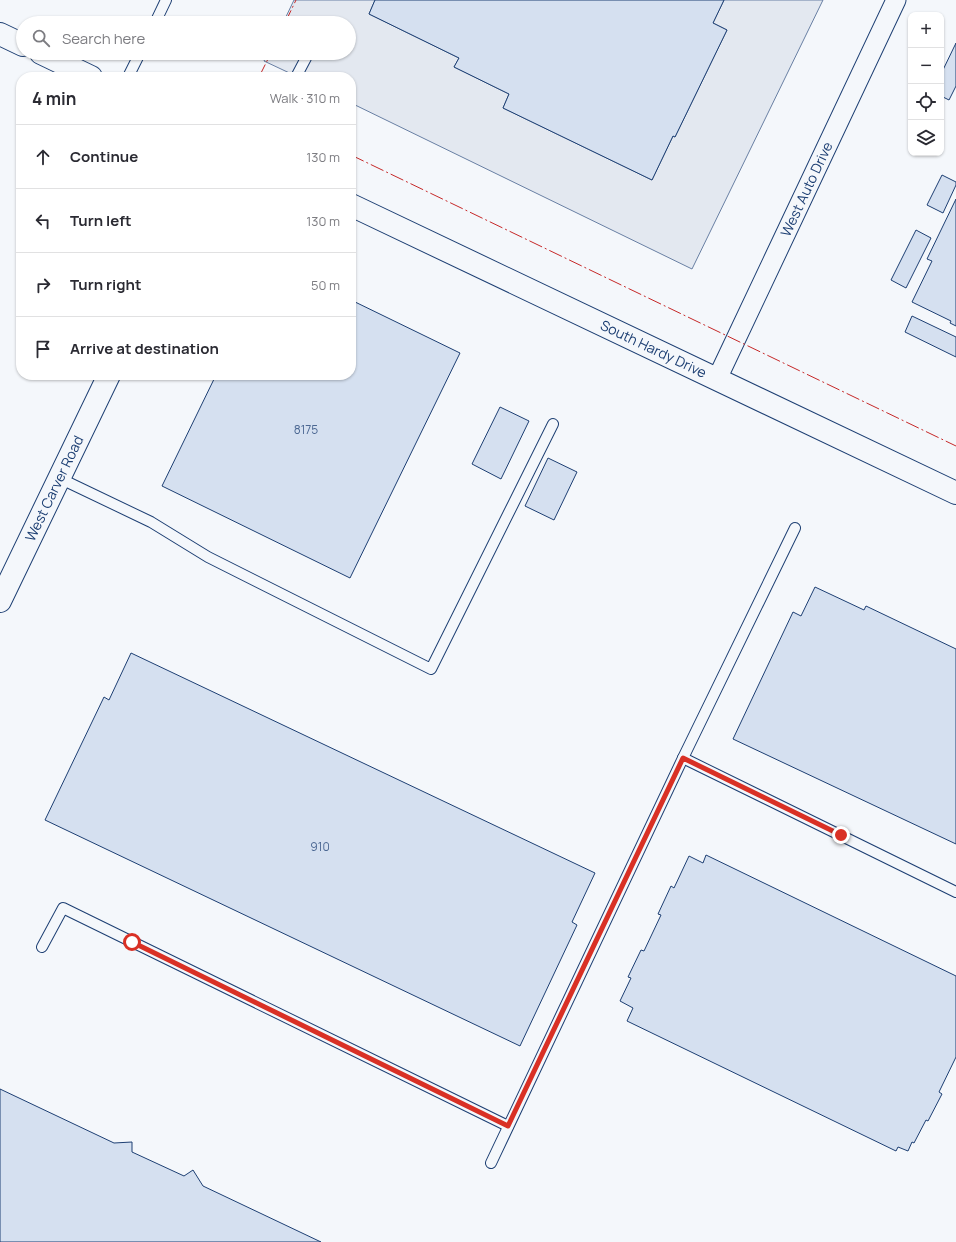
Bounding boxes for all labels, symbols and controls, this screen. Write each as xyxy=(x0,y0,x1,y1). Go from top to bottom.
map controls xyxy=(908,12,944,156)
button: + xyxy=(908,12,944,48)
search box xyxy=(16,16,356,60)
icon: search xyxy=(30,27,52,49)
text: Search here xyxy=(62,28,145,49)
button: − xyxy=(908,48,944,84)
button: locate xyxy=(908,84,944,120)
text: 4 min xyxy=(32,87,76,110)
text: Walk · 310 m xyxy=(270,89,340,107)
button: layers xyxy=(908,120,944,156)
street label: West Auto Drive xyxy=(776,138,837,239)
icon: ahead xyxy=(32,146,54,168)
text: Continue xyxy=(70,146,138,167)
text: 130 m xyxy=(306,148,340,166)
icon: left xyxy=(32,210,54,232)
text: Turn left xyxy=(70,210,132,231)
text: 130 m xyxy=(306,212,340,230)
icon: right xyxy=(32,274,54,296)
text: Turn right xyxy=(70,274,141,295)
text: 50 m xyxy=(311,276,340,294)
street label: South Hardy Drive xyxy=(597,315,710,382)
icon: arrive xyxy=(32,338,54,360)
text: Arrive at destination xyxy=(70,338,219,359)
house number: 8175 xyxy=(294,421,318,438)
street label: West Carver Road xyxy=(20,432,87,544)
route end xyxy=(832,826,850,844)
house number: 910 xyxy=(310,838,330,855)
route start xyxy=(123,933,141,951)

